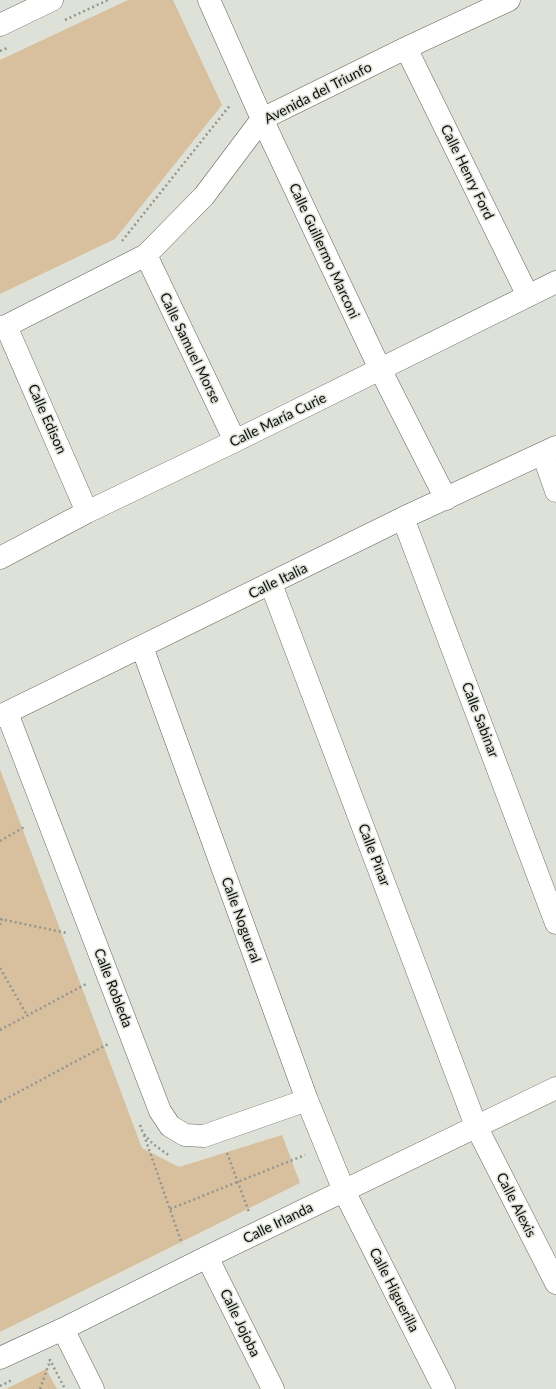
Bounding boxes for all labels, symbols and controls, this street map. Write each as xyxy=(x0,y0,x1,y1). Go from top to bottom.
street label: Avenida del Triunfo xyxy=(261,59,375,127)
street label: Calle Henry Ford xyxy=(437,122,497,222)
street label: Calle Guillermo Marconi xyxy=(285,181,363,321)
street label: Calle Samuel Morse xyxy=(156,290,224,406)
street label: Calle Edison xyxy=(24,381,70,457)
street label: Calle María Curie xyxy=(227,389,329,451)
street label: Calle Italia xyxy=(246,560,310,602)
street label: Calle Sabinar xyxy=(458,680,502,760)
street label: Calle Pinar xyxy=(354,821,394,889)
street label: Calle Nogueral xyxy=(218,875,264,965)
street label: Calle Robleda xyxy=(90,946,136,1030)
street label: Calle Alexis xyxy=(493,1170,539,1240)
street label: Calle Irlanda xyxy=(240,1199,316,1247)
street label: Calle Higuerilla xyxy=(366,1245,422,1335)
street label: Calle Jojoba xyxy=(216,1286,264,1360)

